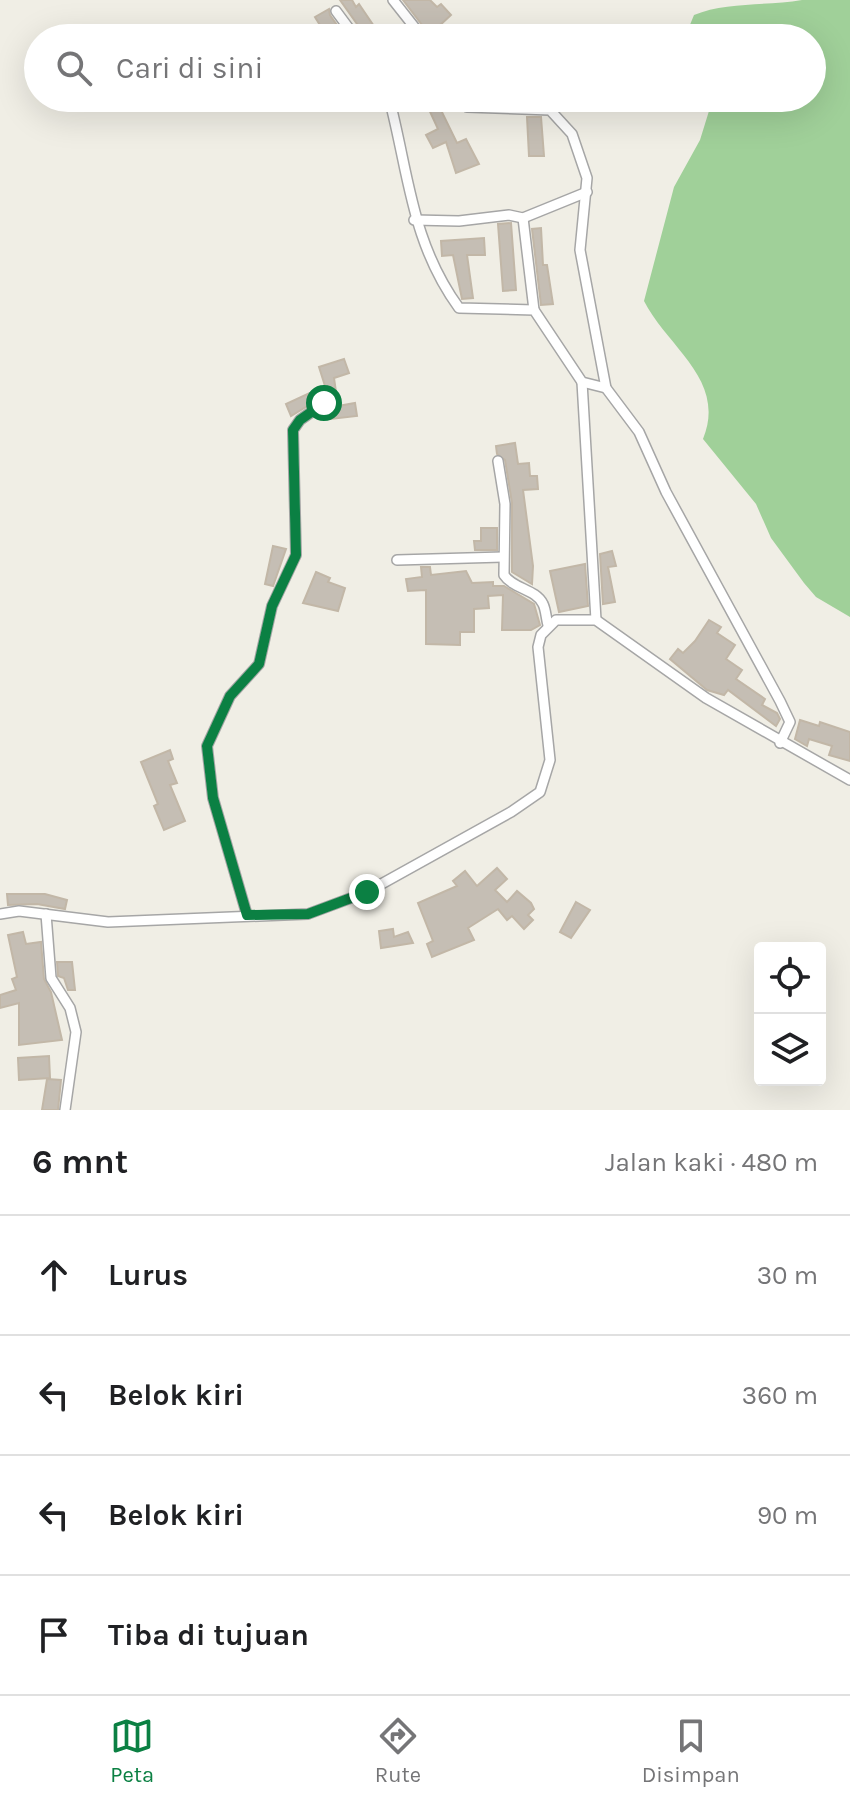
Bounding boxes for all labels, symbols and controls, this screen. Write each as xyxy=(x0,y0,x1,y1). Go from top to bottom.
search box xyxy=(24,24,826,112)
icon: search xyxy=(52,46,96,90)
text: Cari di sini xyxy=(116,50,263,86)
route start xyxy=(306,385,342,421)
route end xyxy=(349,874,385,910)
map controls xyxy=(754,942,826,1086)
button: locate xyxy=(754,942,826,1014)
button: layers xyxy=(754,1014,826,1086)
text: 6 mnt xyxy=(32,1142,128,1182)
text: Jalan kaki · 480 m xyxy=(605,1147,818,1178)
icon: ahead xyxy=(32,1253,76,1297)
text: Lurus xyxy=(108,1257,188,1293)
text: 30 m xyxy=(757,1260,818,1291)
icon: left xyxy=(32,1373,76,1417)
text: Belok kiri xyxy=(108,1377,244,1413)
text: 360 m xyxy=(742,1380,818,1411)
icon: left xyxy=(32,1493,76,1537)
text: Belok kiri xyxy=(108,1497,244,1533)
text: 90 m xyxy=(757,1500,818,1531)
icon: arrive xyxy=(32,1613,76,1657)
text: Tiba di tujuan xyxy=(108,1617,309,1653)
tab: Peta xyxy=(110,1714,154,1788)
tab: Rute xyxy=(375,1714,421,1788)
tab: Disimpan xyxy=(642,1714,740,1788)

